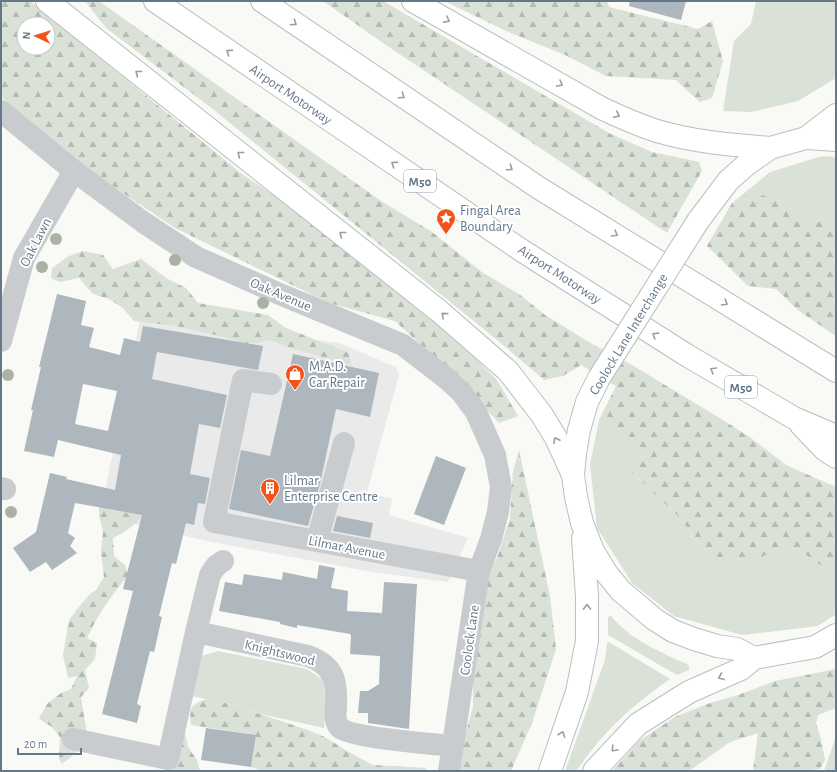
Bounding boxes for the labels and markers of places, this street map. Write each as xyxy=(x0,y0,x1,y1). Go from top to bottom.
place label: Fingal Area Boundary xyxy=(460,204,521,234)
place icon: Fingal Area Boundary xyxy=(435,207,457,235)
place label: M.A.D. Car Repair xyxy=(309,360,365,390)
shop icon: M.A.D. Car Repair xyxy=(284,363,306,391)
place label: Lilmar Enterprise Centre xyxy=(284,474,378,504)
building icon: Lilmar Enterprise Centre xyxy=(259,477,281,505)

